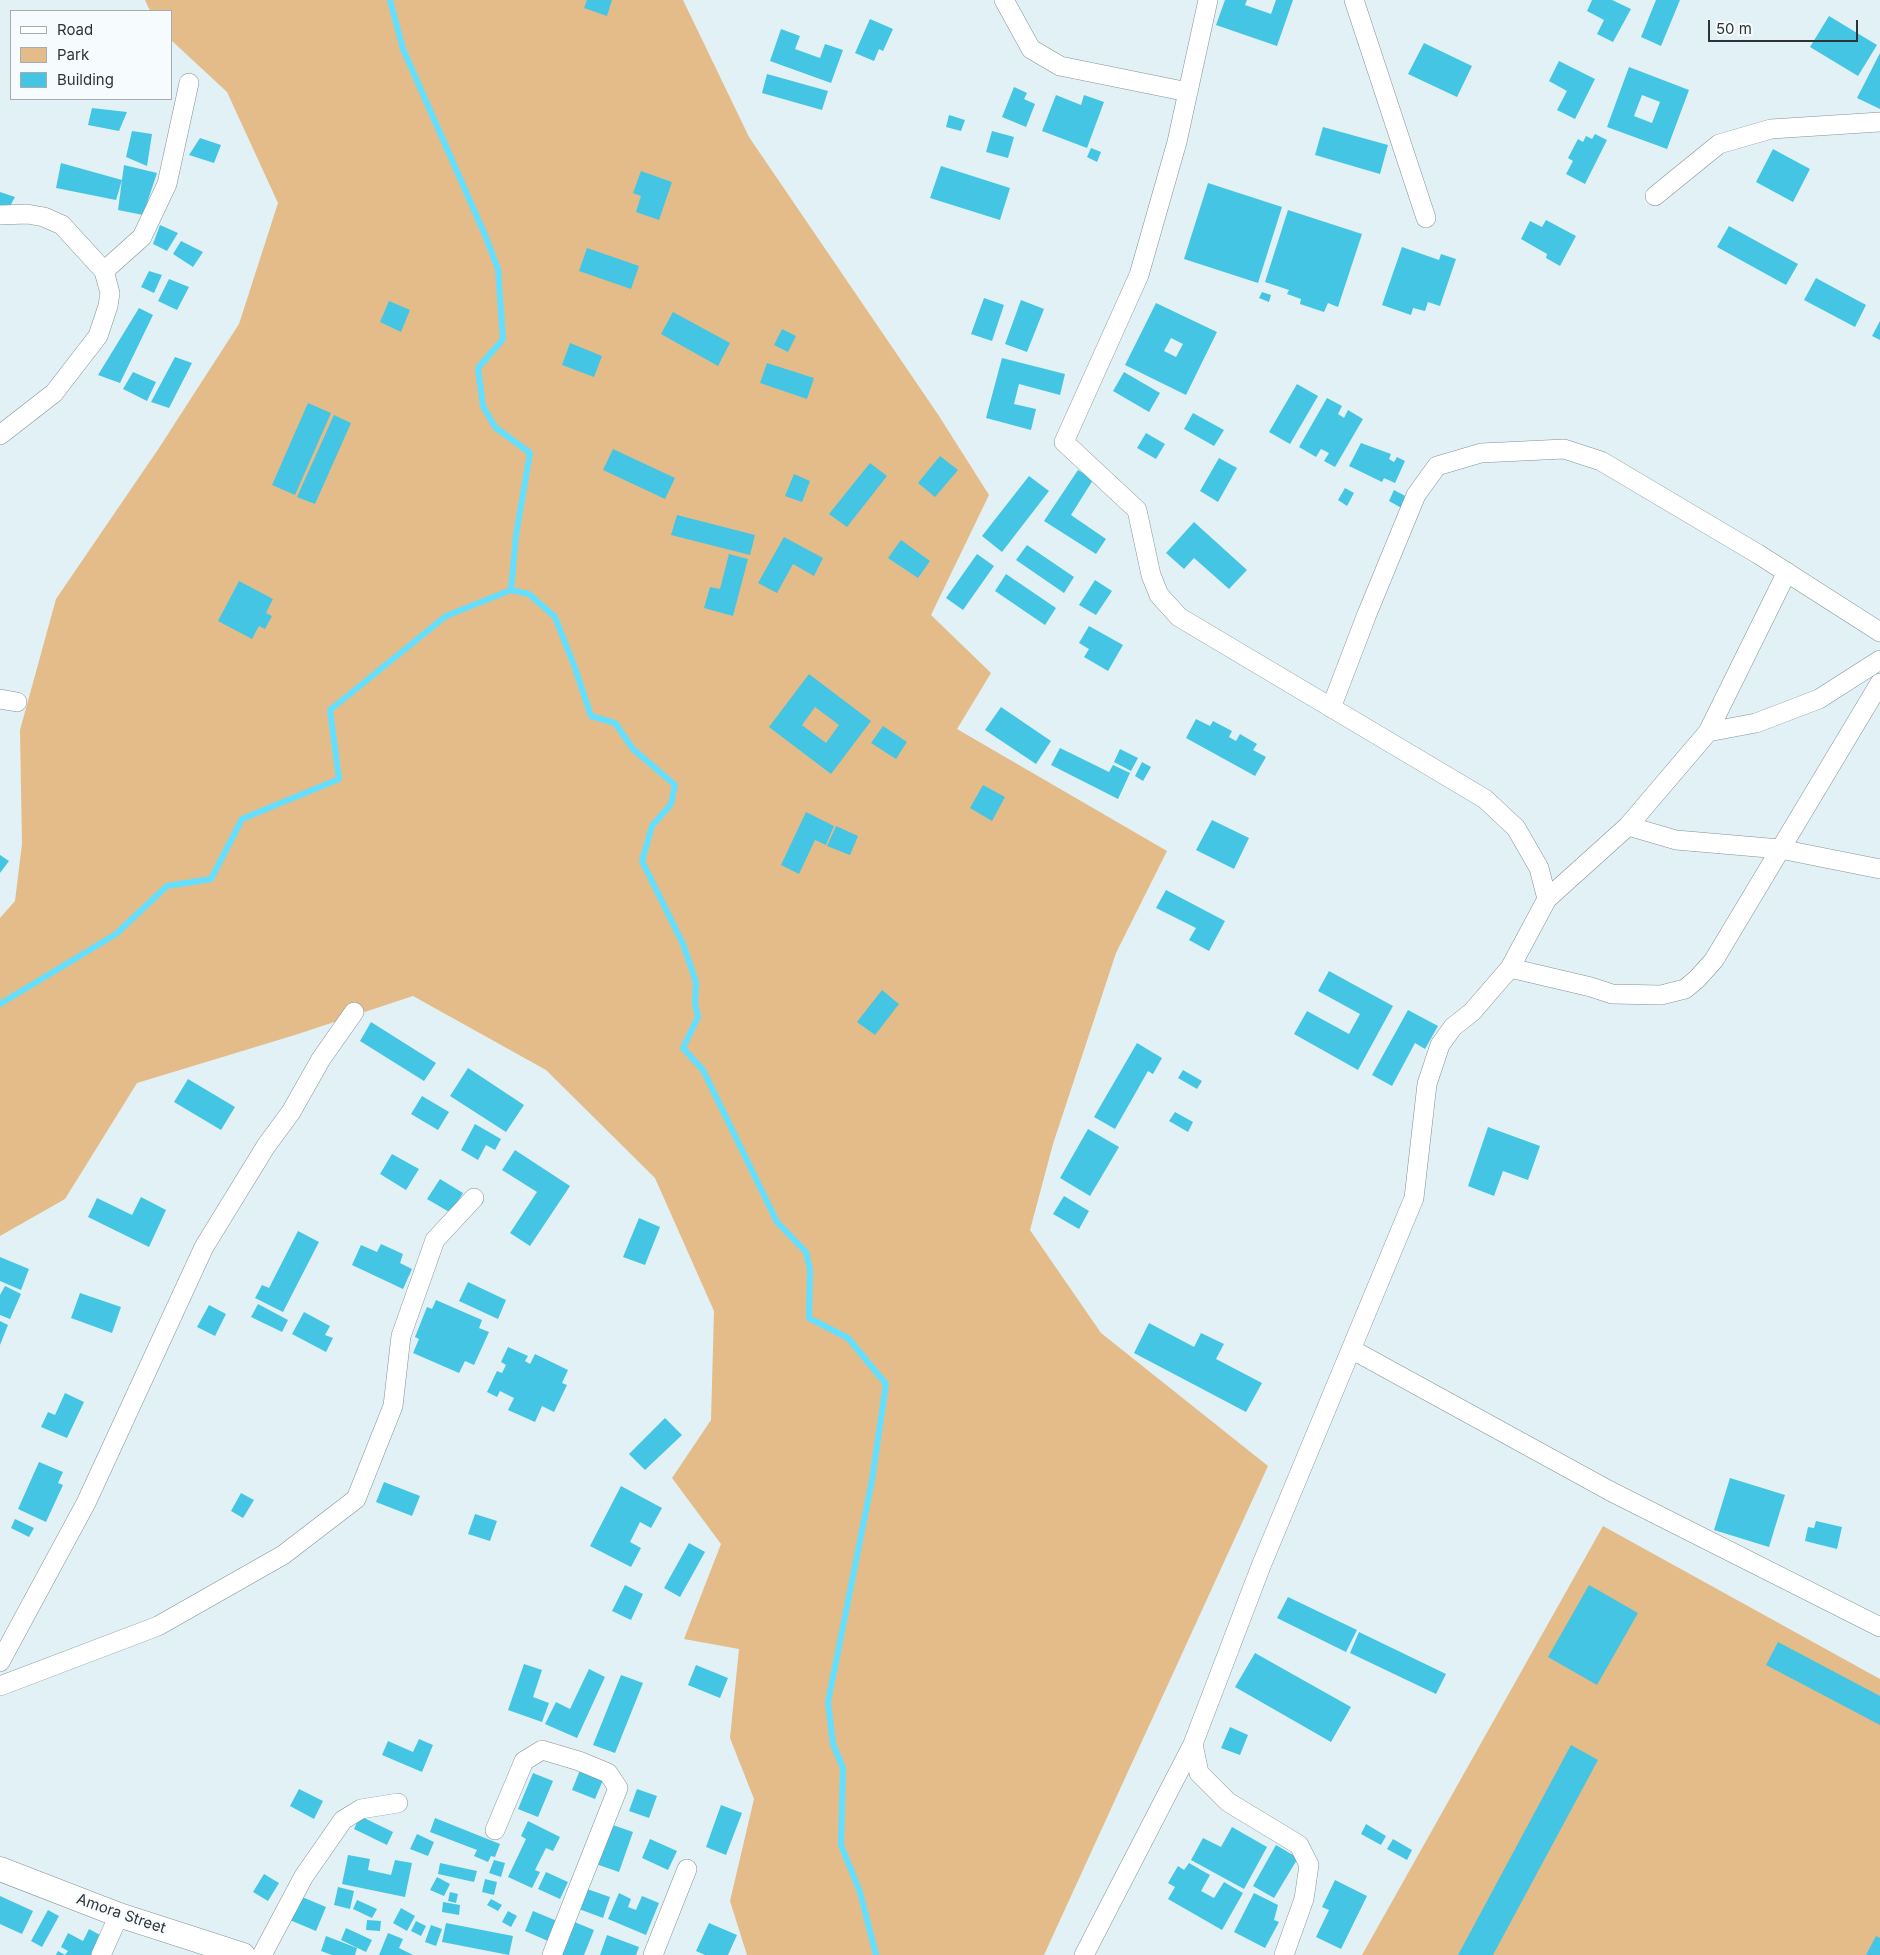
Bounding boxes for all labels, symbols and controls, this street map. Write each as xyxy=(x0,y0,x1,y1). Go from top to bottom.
legend xyxy=(10,10,172,100)
scale bar xyxy=(1710,10,1860,42)
text: 50 m xyxy=(1716,19,1752,38)
text: Road xyxy=(57,20,93,39)
text: Park xyxy=(57,45,89,64)
text: Building xyxy=(57,70,114,89)
street label: Amora Street xyxy=(74,1890,168,1938)

